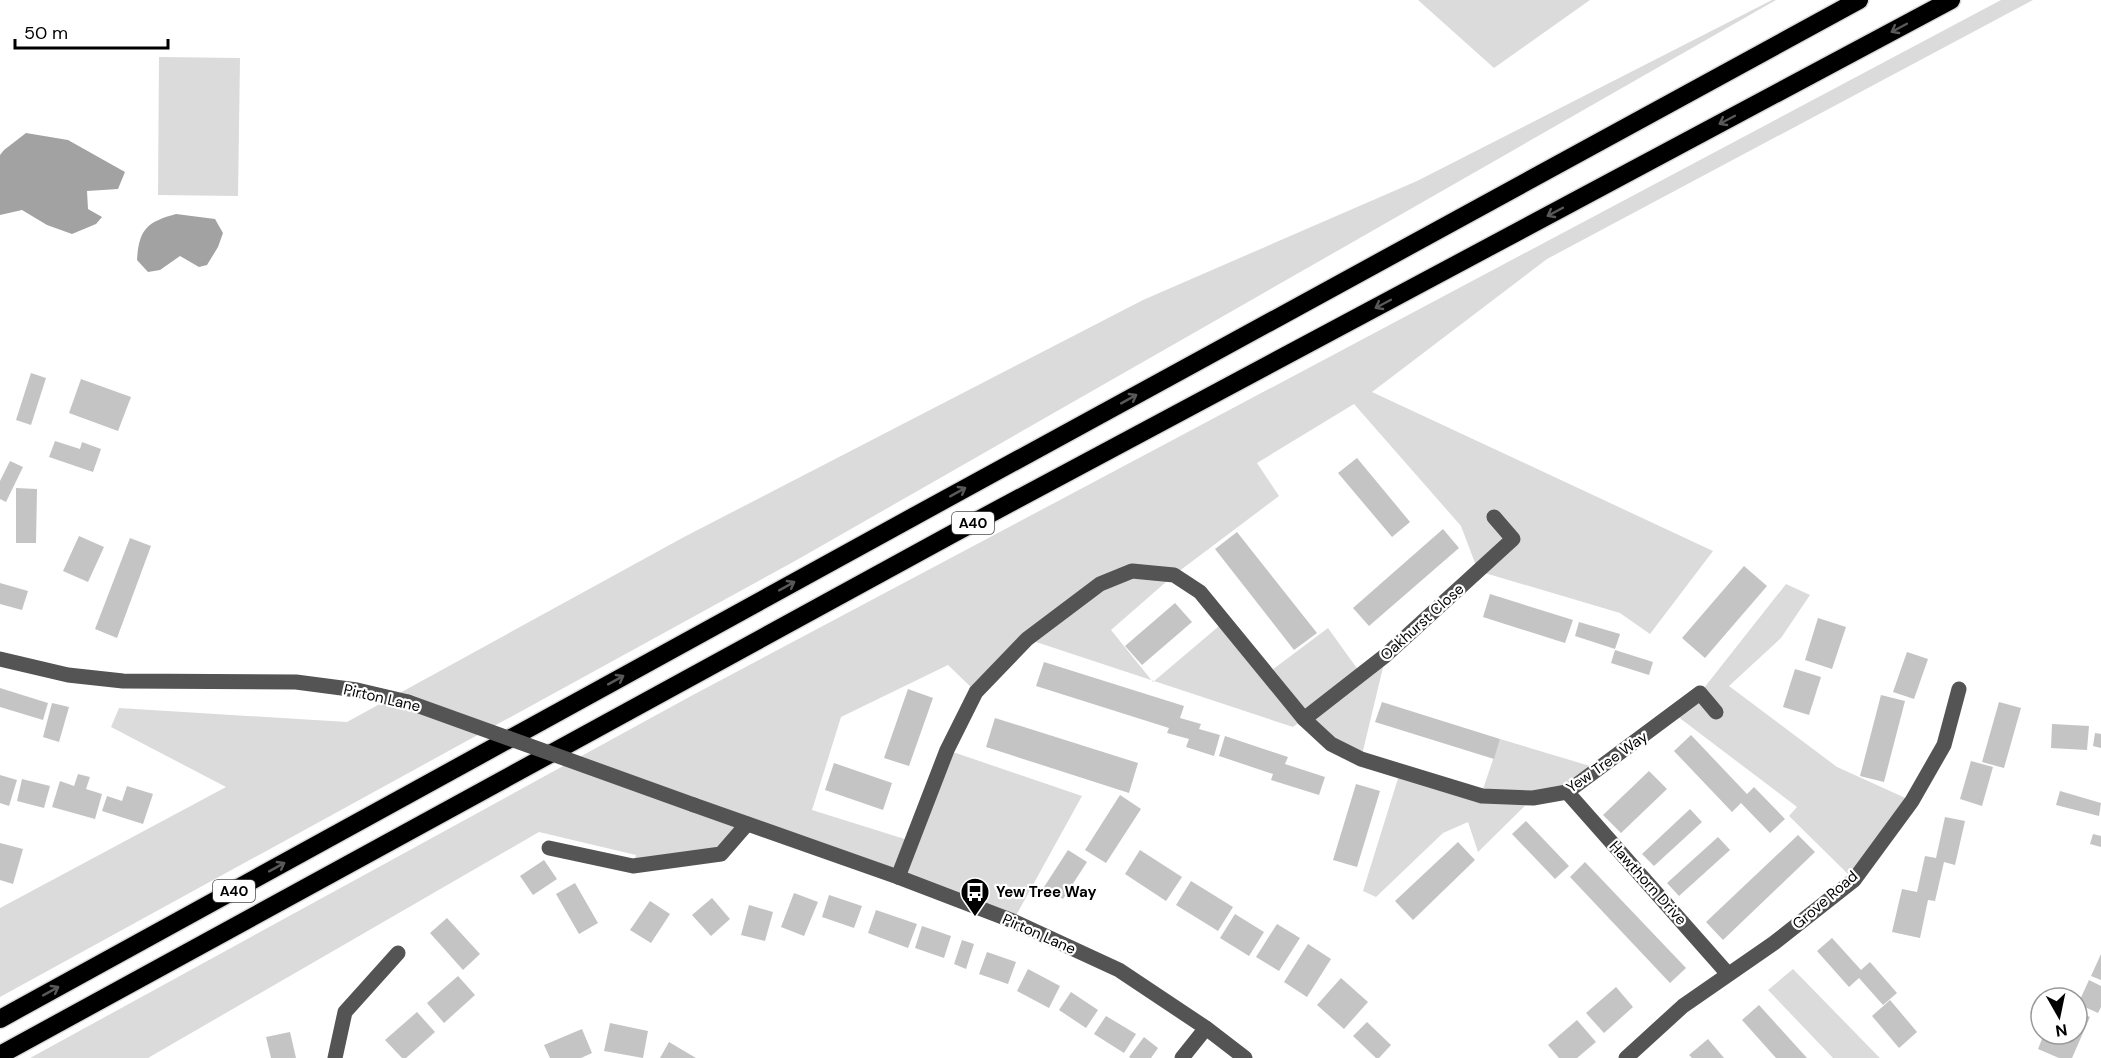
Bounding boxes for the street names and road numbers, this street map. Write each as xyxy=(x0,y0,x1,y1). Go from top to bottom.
road number: A40 xyxy=(952,512,994,534)
street label: Oakhurst Close xyxy=(1376,579,1468,665)
street label: Pirton Lane xyxy=(342,679,422,717)
street label: Yew Tree Way xyxy=(1562,726,1652,797)
street label: Hawthorn Drive xyxy=(1605,837,1691,929)
street label: Grove Road xyxy=(1788,866,1862,934)
road number: A40 xyxy=(213,880,255,902)
street label: Pirton Lane xyxy=(999,909,1079,959)

